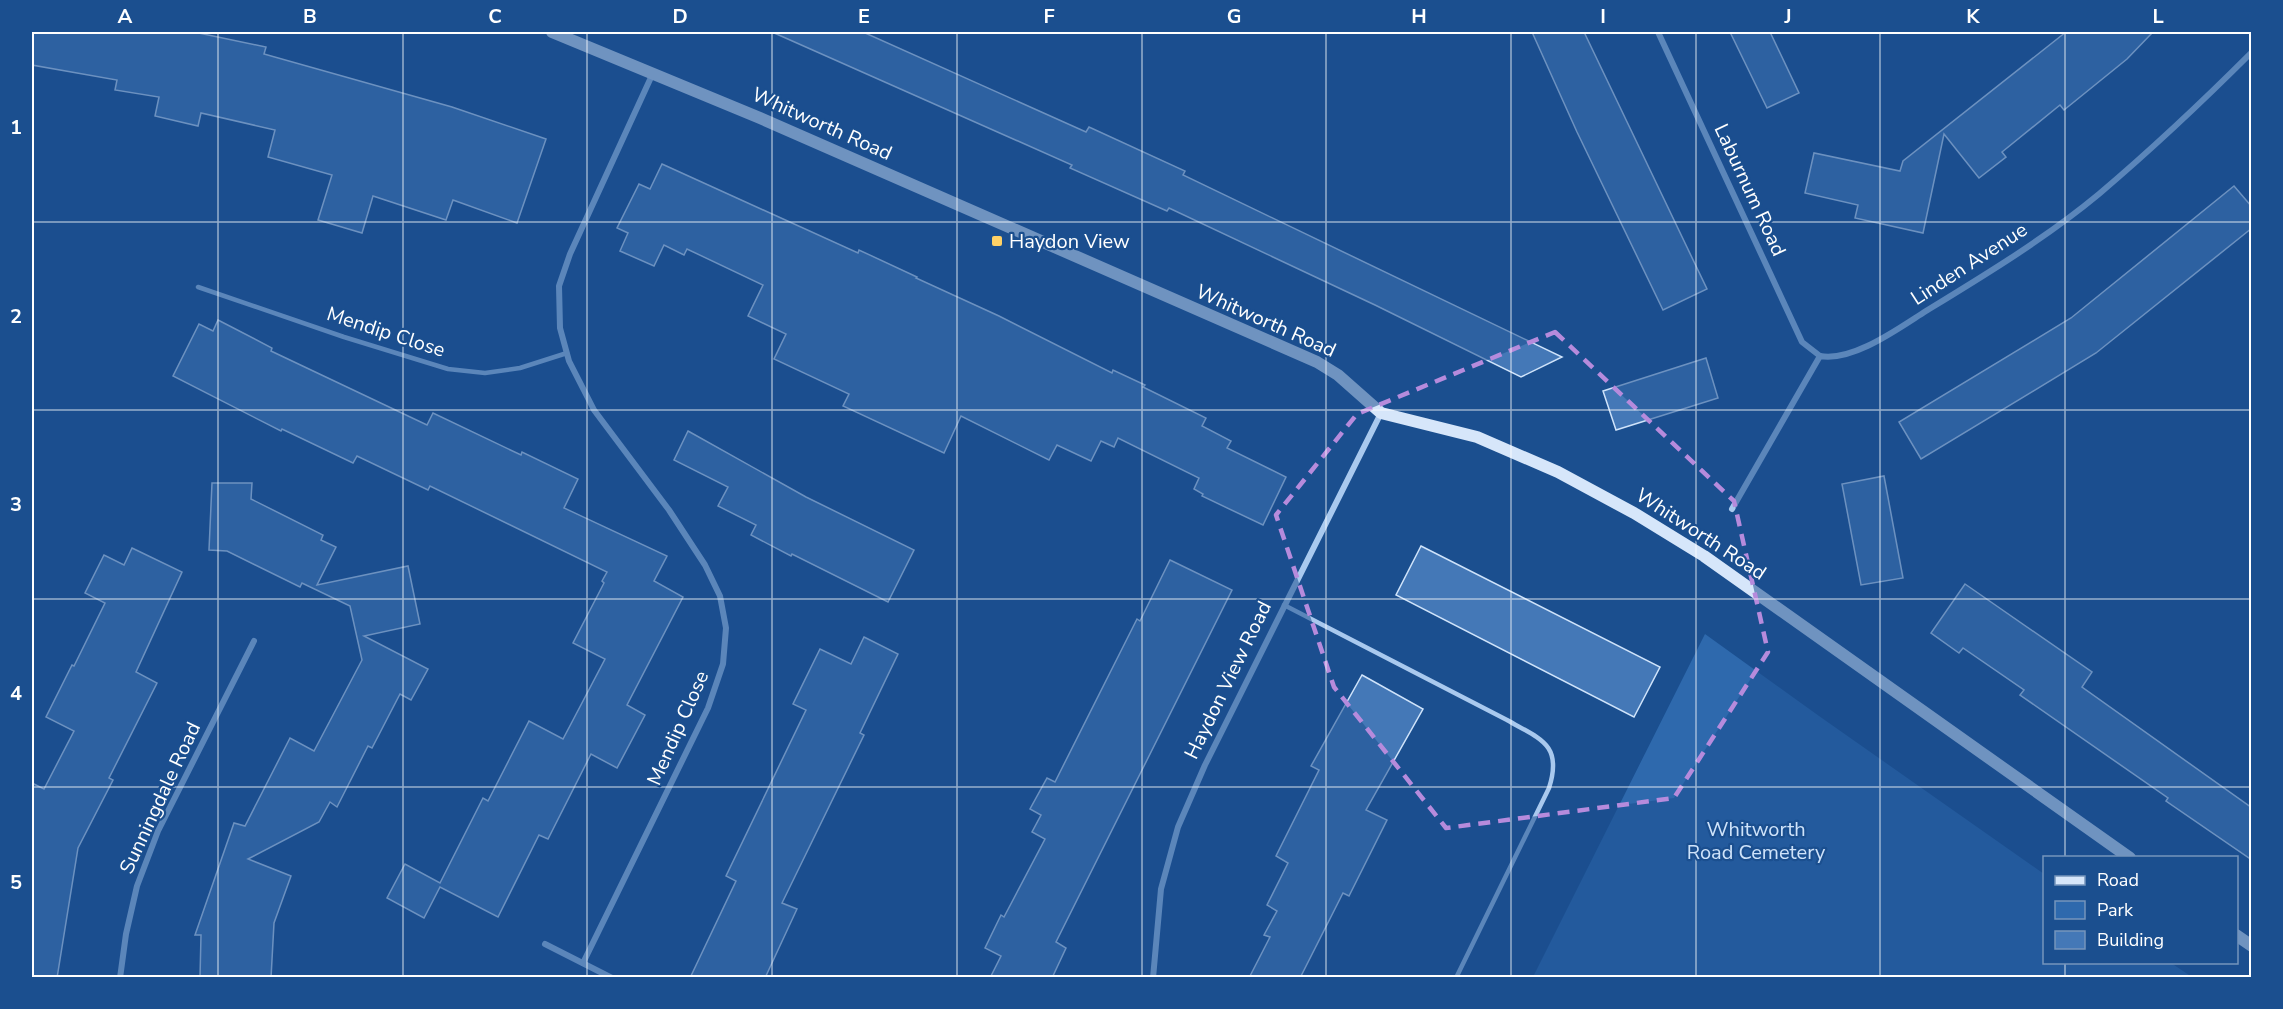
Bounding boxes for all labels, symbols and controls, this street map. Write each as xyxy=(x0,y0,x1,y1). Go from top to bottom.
text: A xyxy=(118,3,133,30)
text: B xyxy=(303,3,317,30)
text: C xyxy=(488,3,502,30)
text: D xyxy=(672,3,688,30)
text: E xyxy=(858,3,870,30)
text: F xyxy=(1043,3,1055,30)
text: G xyxy=(1227,3,1241,30)
text: H xyxy=(1411,3,1427,30)
text: I xyxy=(1600,3,1606,30)
text: J xyxy=(1783,3,1792,30)
text: K xyxy=(1966,3,1980,30)
text: L xyxy=(2152,3,2164,30)
street label: Whitworth Road xyxy=(748,81,896,167)
text: 1 xyxy=(10,114,22,141)
street label: Laburnum Road xyxy=(1708,120,1792,260)
street label: Linden Avenue xyxy=(1906,216,2032,312)
place label: Haydon View xyxy=(1009,228,1130,255)
marker: Haydon View xyxy=(990,234,1004,248)
street label: Whitworth Road xyxy=(1192,278,1340,364)
street label: Mendip Close xyxy=(323,300,449,364)
text: 2 xyxy=(10,303,22,330)
street label: Whitworth Road xyxy=(1630,482,1772,586)
text: 3 xyxy=(10,491,22,518)
street label: Haydon View Road xyxy=(1178,597,1278,763)
street label: Mendip Close xyxy=(641,666,715,790)
text: 4 xyxy=(10,680,22,707)
street label: Sunningdale Road xyxy=(113,718,207,878)
park label: Whitworth Road Cemetery xyxy=(1687,816,1826,866)
legend xyxy=(2043,856,2238,964)
text: Road xyxy=(2097,868,2139,892)
text: 5 xyxy=(10,869,22,896)
text: Park xyxy=(2097,898,2134,922)
text: Building xyxy=(2097,928,2164,952)

